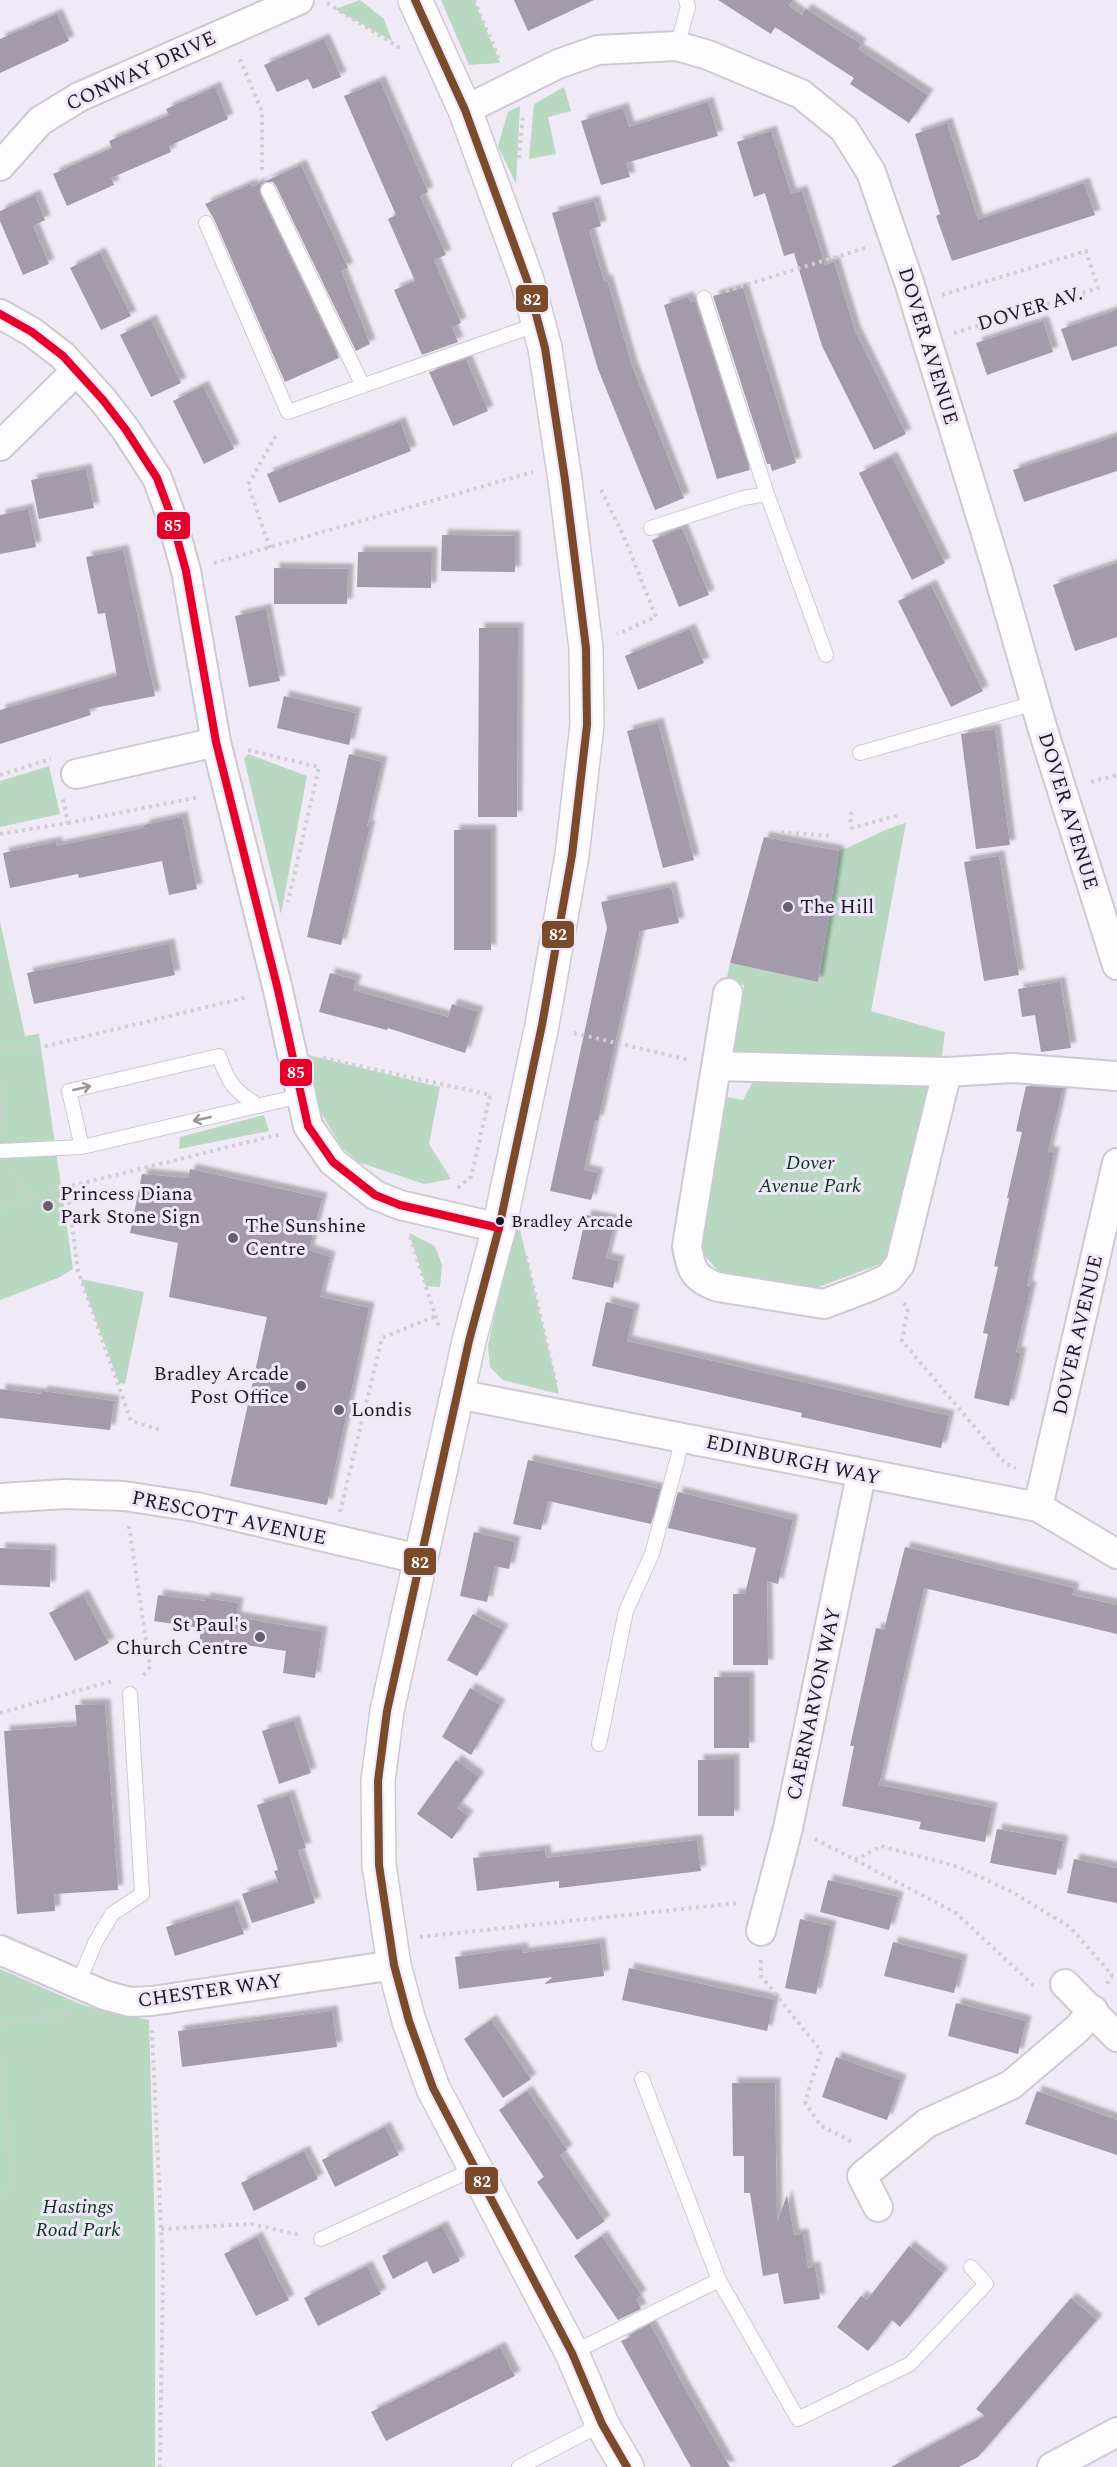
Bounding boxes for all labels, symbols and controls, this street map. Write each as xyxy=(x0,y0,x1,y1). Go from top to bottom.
street label: CONWAY DRIVE xyxy=(61,23,221,119)
street label: DOVER AVENUE xyxy=(890,264,966,428)
street label: DOVER AV. xyxy=(974,279,1086,339)
line badge: 82 xyxy=(515,284,549,313)
text: 82 xyxy=(523,288,541,312)
line badge: 85 xyxy=(156,511,191,540)
text: 85 xyxy=(164,514,182,538)
street label: DOVER AVENUE xyxy=(1030,729,1106,893)
place label: The Hill xyxy=(800,892,874,922)
marker: The Hill xyxy=(781,900,795,914)
line badge: 82 xyxy=(541,920,575,949)
text: 82 xyxy=(549,923,567,947)
line badge: 85 xyxy=(279,1058,313,1087)
text: 85 xyxy=(287,1061,305,1085)
one-way arrow xyxy=(73,1081,92,1093)
one-way arrow xyxy=(192,1114,212,1125)
park label: Dover Avenue Park xyxy=(758,1148,862,1201)
place label: Princess Diana Park Stone Sign xyxy=(60,1179,201,1232)
marker: Princess Diana Park Stone Sign xyxy=(41,1199,55,1213)
place label: Bradley Arcade xyxy=(511,1208,633,1235)
place label: The Sunshine Centre xyxy=(245,1211,366,1264)
marker: Bradley Arcade xyxy=(494,1215,506,1227)
marker: The Sunshine Centre xyxy=(226,1231,240,1245)
street label: DOVER AVENUE xyxy=(1045,1252,1111,1418)
place label: Bradley Arcade Post Office xyxy=(153,1359,289,1412)
marker: Bradley Arcade Post Office xyxy=(294,1379,308,1393)
place label: Londis xyxy=(351,1395,412,1425)
marker: Londis xyxy=(332,1403,346,1417)
street label: EDINBURGH WAY xyxy=(703,1427,883,1493)
street label: PRESCOTT AVENUE xyxy=(129,1483,329,1553)
line badge: 82 xyxy=(403,1547,437,1576)
text: 82 xyxy=(411,1551,429,1575)
street label: CAERNARVON WAY xyxy=(779,1605,849,1803)
place label: St Paul's Church Centre xyxy=(116,1610,248,1663)
marker: St Paul's Church Centre xyxy=(253,1630,267,1644)
street label: CHESTER WAY xyxy=(136,1966,284,2016)
line badge: 82 xyxy=(464,2166,499,2195)
text: 82 xyxy=(473,2170,491,2194)
park label: Hastings Road Park xyxy=(35,2192,121,2245)

